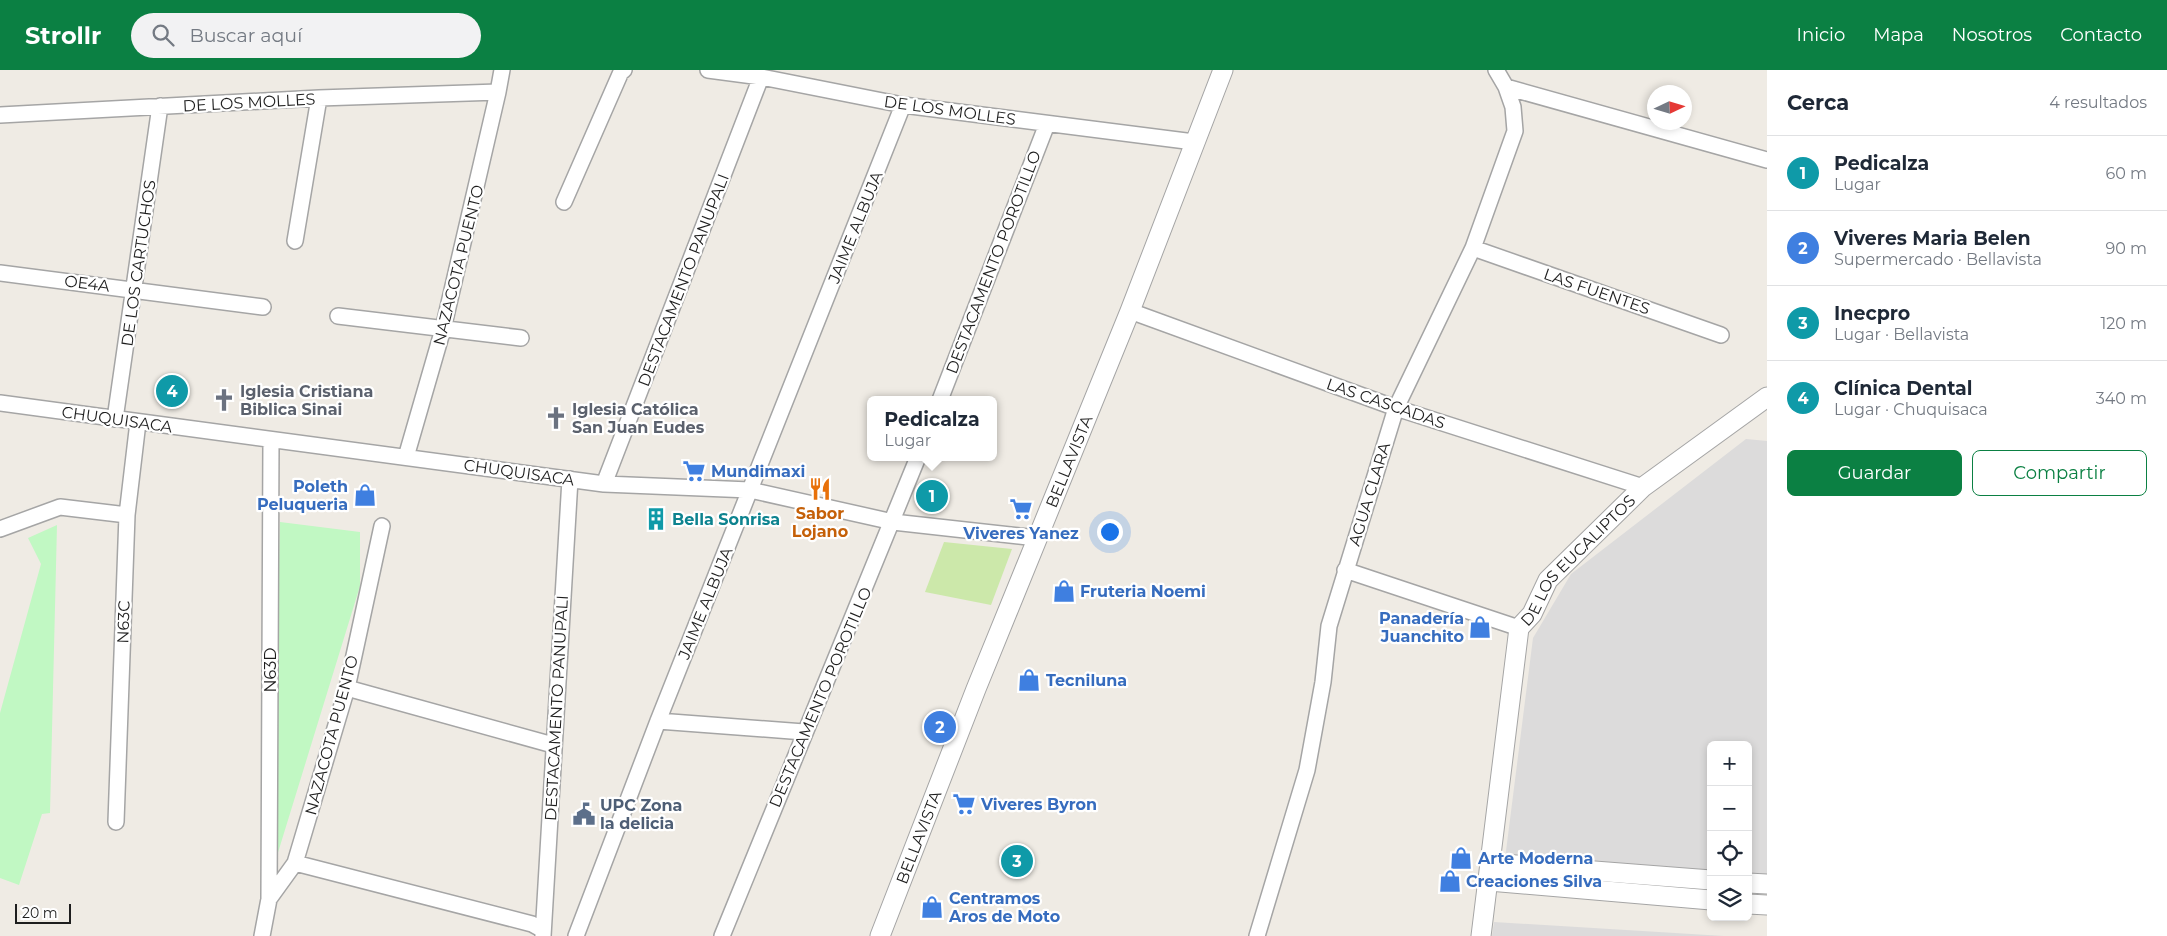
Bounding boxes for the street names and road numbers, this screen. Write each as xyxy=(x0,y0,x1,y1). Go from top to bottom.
street label: DE LOS MOLLES xyxy=(182,90,316,115)
street label: DE LOS MOLLES xyxy=(883,92,1017,129)
street label: DESTACAMENTO POROTILLO xyxy=(942,148,1045,376)
street label: JAIME ALBUJA xyxy=(824,168,887,287)
street label: DESTACAMENTO PANUPALI xyxy=(634,171,733,389)
street label: DE LOS CARTUCHOS xyxy=(117,178,160,348)
street label: NAZACOTA PUENTO xyxy=(429,183,488,347)
street label: LAS FUENTES xyxy=(1541,264,1653,319)
street label: OE4A xyxy=(63,271,111,296)
street label: LAS CASCADAS xyxy=(1324,374,1448,433)
street label: CHUQUISACA xyxy=(60,402,174,437)
street label: BELLAVISTA xyxy=(1042,412,1097,510)
street label: AGUA CLARA xyxy=(1345,440,1394,548)
street label: CHUQUISACA xyxy=(462,455,576,490)
street label: DE LOS EUCALIPTOS xyxy=(1517,491,1640,630)
street label: JAIME ALBUJA xyxy=(674,544,737,663)
street label: DESTACAMENTO POROTILLO xyxy=(765,584,876,810)
street label: DESTACAMENTO PANUPALI xyxy=(541,595,572,821)
street label: N63C xyxy=(113,600,134,644)
street label: N63D xyxy=(261,648,280,693)
street label: NAZACOTA PUENTO xyxy=(301,653,362,817)
street label: BELLAVISTA xyxy=(892,788,946,887)

